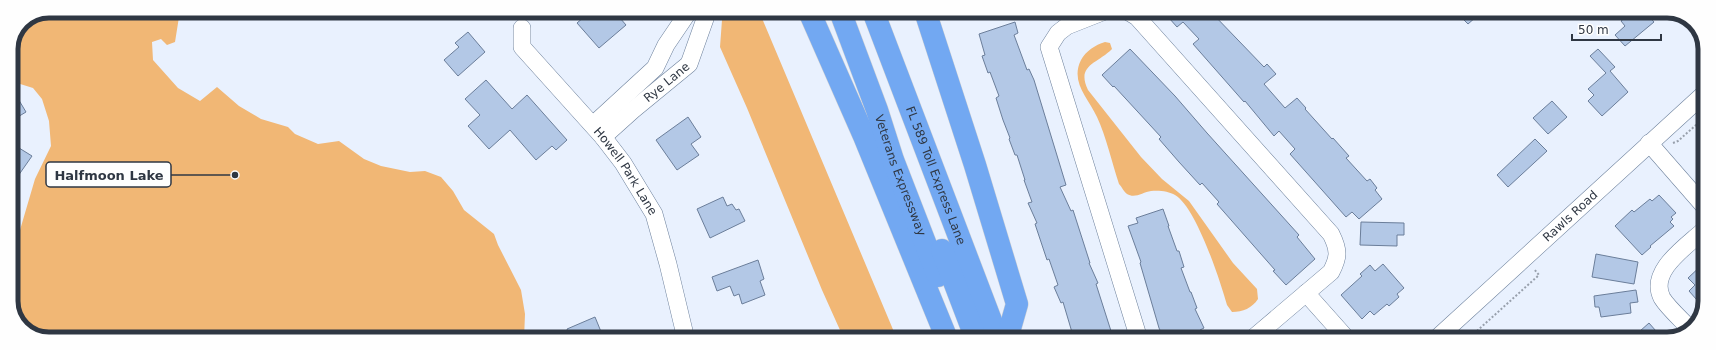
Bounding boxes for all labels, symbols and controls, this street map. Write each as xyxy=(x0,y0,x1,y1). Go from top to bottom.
scale bar xyxy=(1572,16,1661,42)
text: 50 m xyxy=(1578,23,1609,37)
street label: Rye Lane xyxy=(641,59,692,105)
street label: FL 589 Toll Express Lane xyxy=(903,104,968,247)
street label: Veterans Expressway xyxy=(872,113,929,238)
street label: Howell Park Lane xyxy=(591,124,660,218)
callout: Halfmoon Lake xyxy=(46,162,171,187)
text: Halfmoon Lake xyxy=(54,168,164,183)
street label: Rawls Road xyxy=(1540,188,1600,245)

